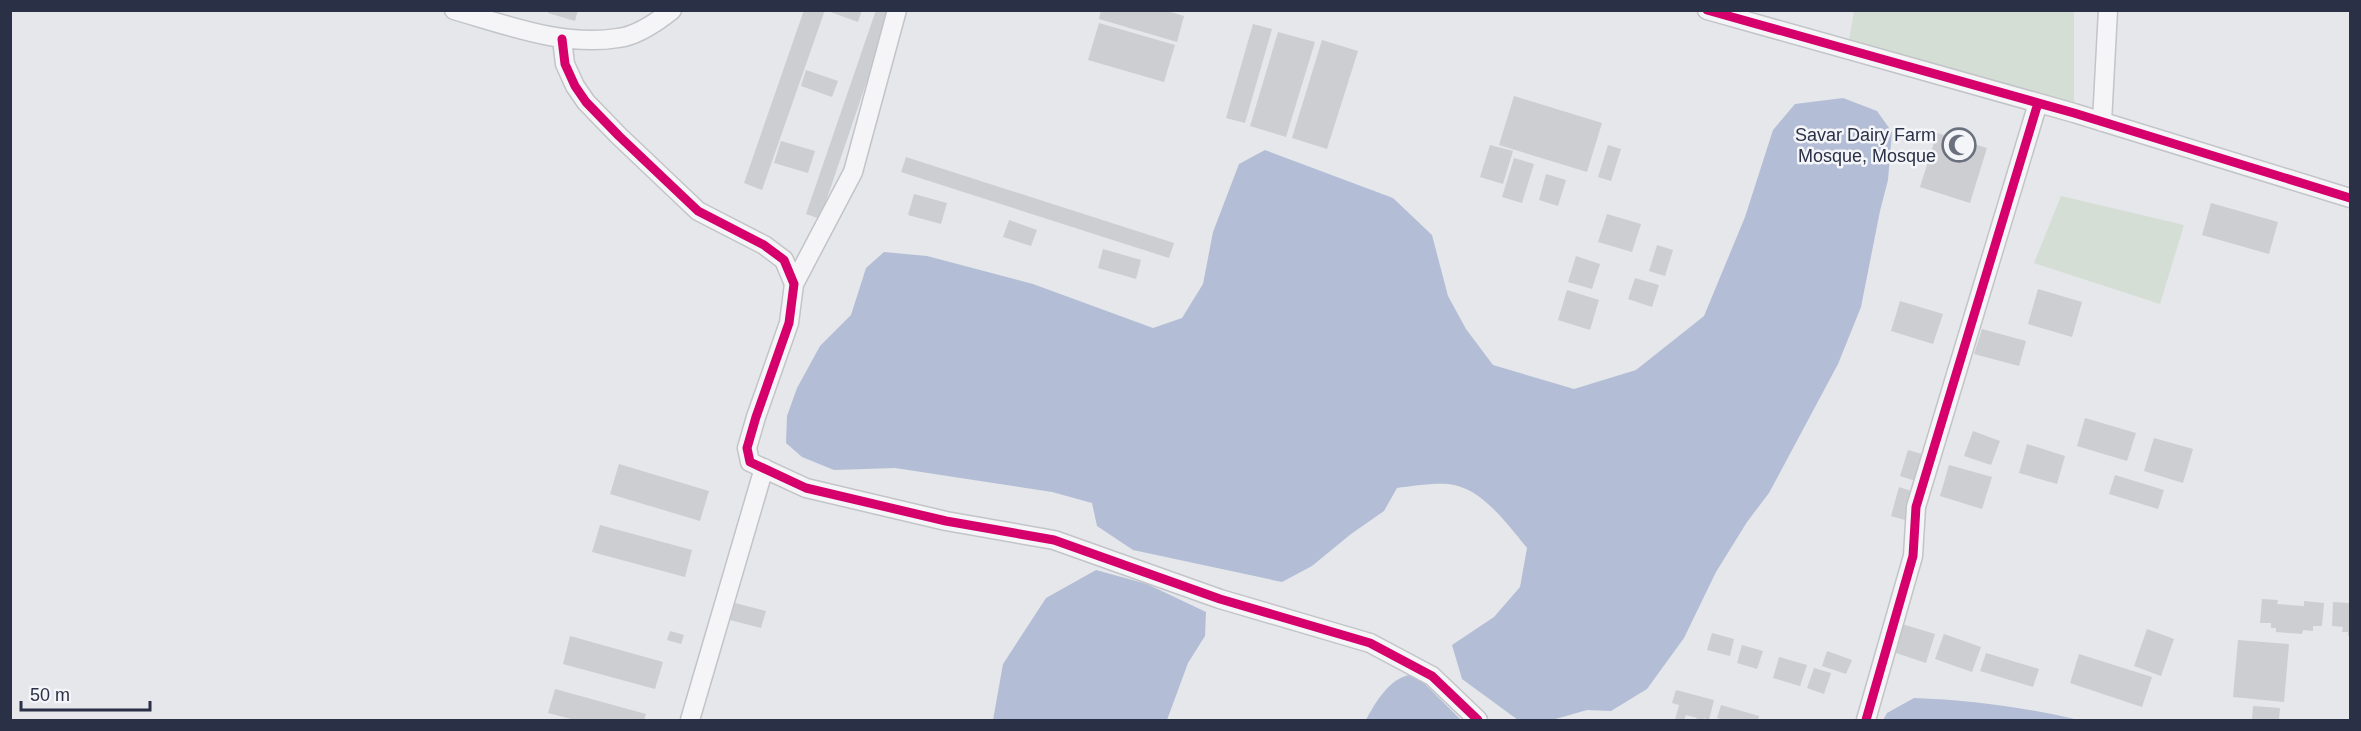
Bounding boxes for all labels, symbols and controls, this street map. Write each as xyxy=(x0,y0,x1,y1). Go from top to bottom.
place label: Savar Dairy Farm Mosque, Mosque xyxy=(1795,125,1936,166)
mosque icon: Savar Dairy Farm Mosque, Mosque xyxy=(1941,127,1977,163)
scale bar xyxy=(21,674,150,712)
text: 50 m xyxy=(30,685,70,705)

